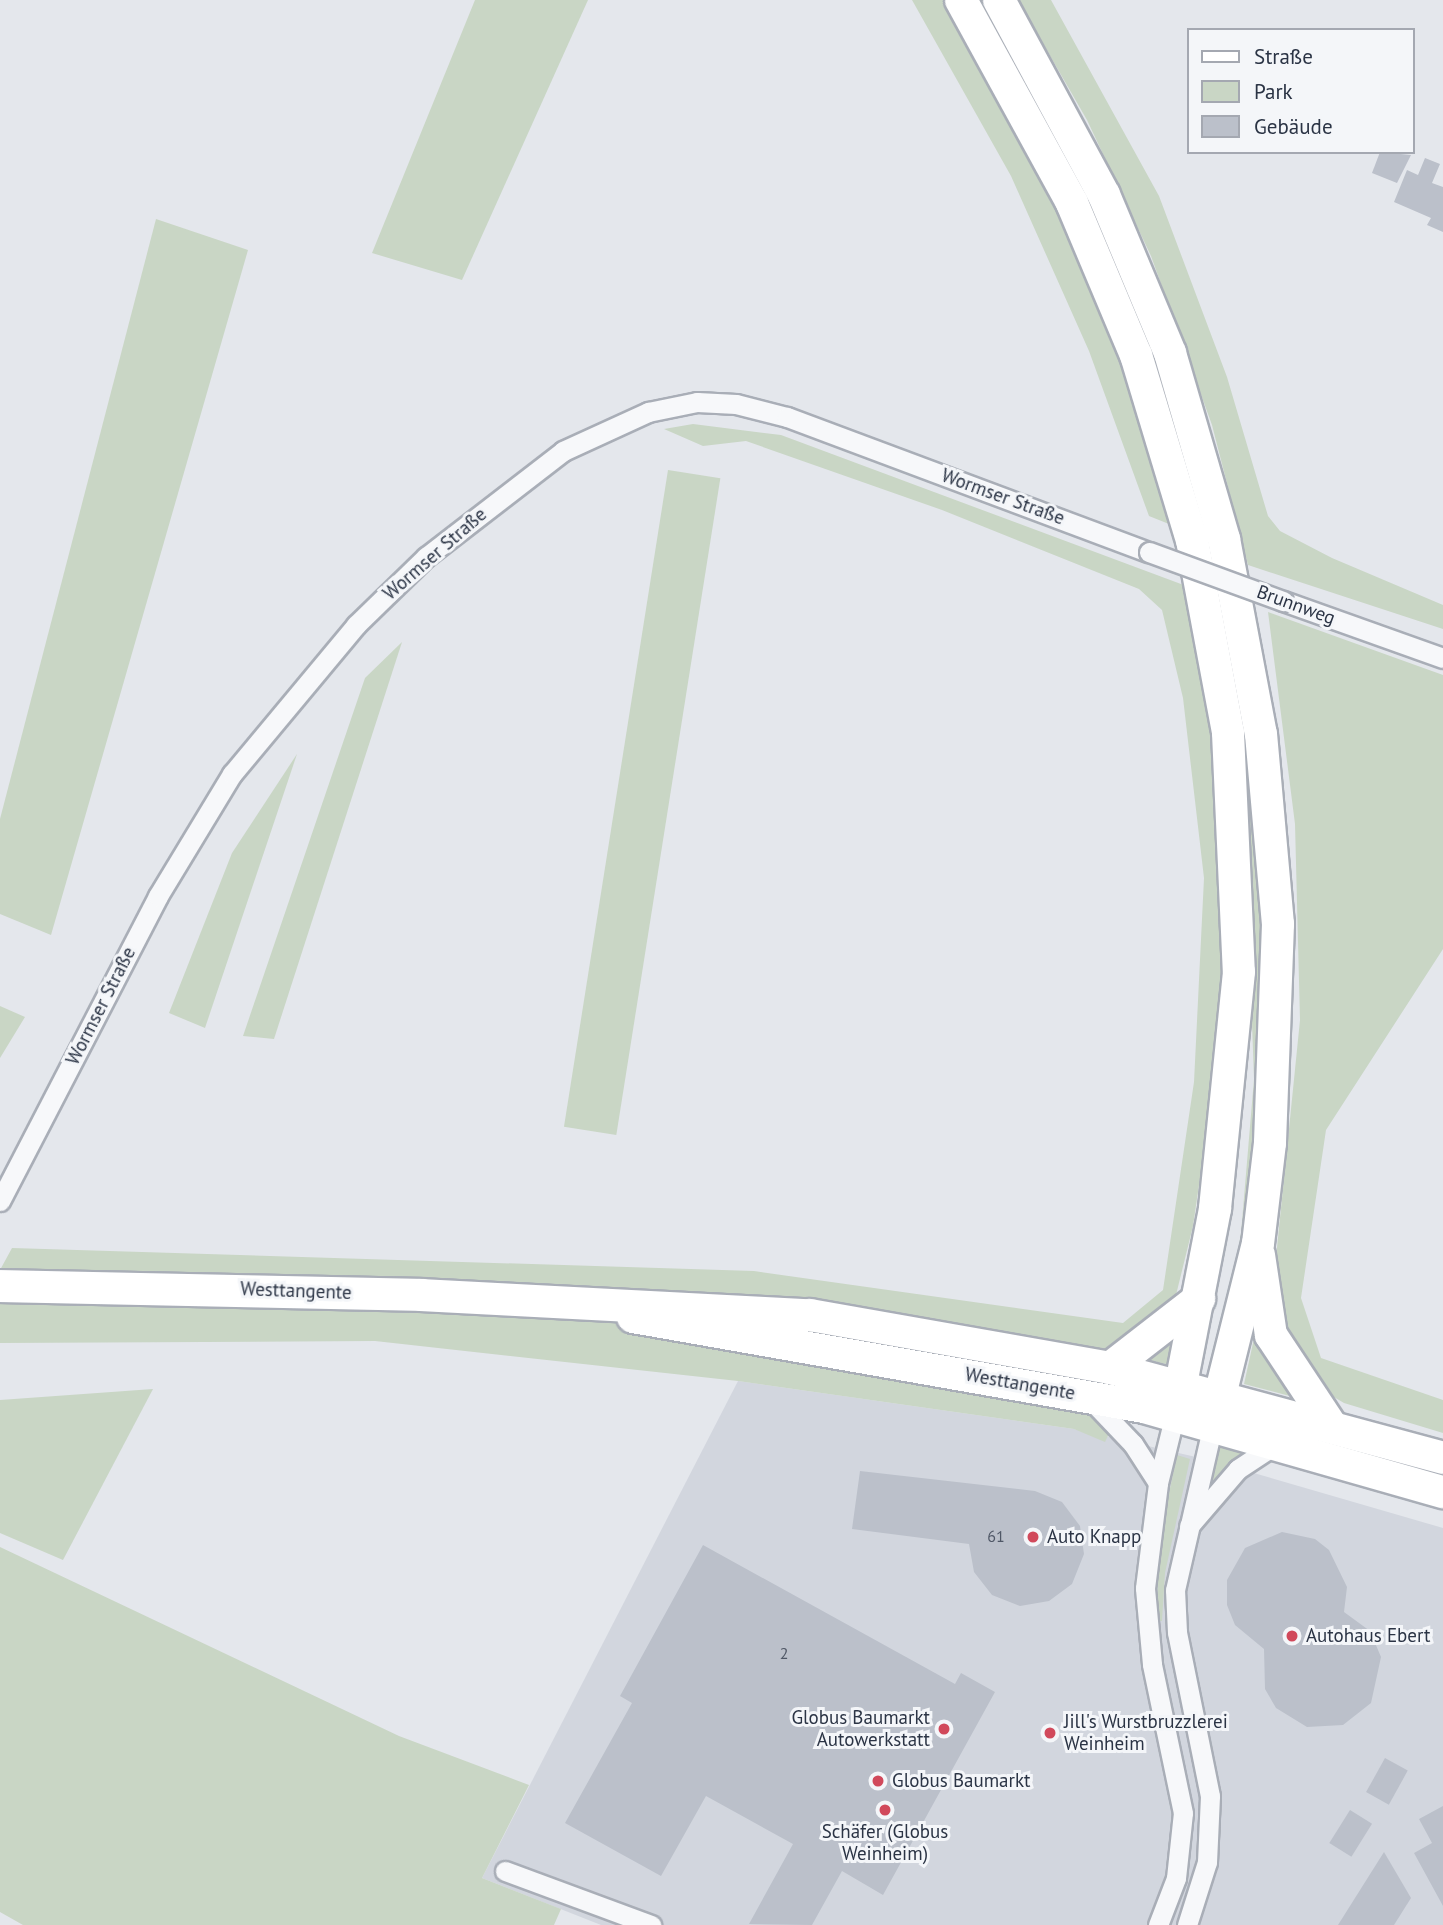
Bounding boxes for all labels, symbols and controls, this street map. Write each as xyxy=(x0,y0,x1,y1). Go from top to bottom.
legend xyxy=(1188,28,1415,154)
text: Straße xyxy=(1254,43,1313,70)
text: Park xyxy=(1254,78,1293,105)
text: Gebäude xyxy=(1254,113,1333,140)
street label: Wormser Straße xyxy=(938,464,1068,530)
street label: Wormser Straße xyxy=(379,503,491,605)
street label: Brunnweg xyxy=(1254,580,1338,630)
street label: Wormser Straße xyxy=(61,943,141,1069)
street label: Westtangente xyxy=(240,1278,352,1304)
street label: Westtangente xyxy=(963,1363,1077,1405)
house number: 61 xyxy=(987,1526,1005,1546)
place label: Auto Knapp xyxy=(1047,1526,1141,1548)
marker: Auto Knapp xyxy=(1025,1529,1041,1545)
place label: Autohaus Ebert xyxy=(1306,1625,1430,1647)
marker: Autohaus Ebert xyxy=(1284,1628,1300,1644)
house number: 2 xyxy=(780,1643,788,1663)
place label: Globus Baumarkt Autowerkstatt xyxy=(791,1707,930,1751)
place label: Jill's Wurstbruzzlerei Weinheim xyxy=(1064,1711,1228,1755)
marker: Globus Baumarkt Autowerkstatt xyxy=(936,1721,952,1737)
marker: Jill's Wurstbruzzlerei Weinheim xyxy=(1042,1725,1058,1741)
place label: Globus Baumarkt xyxy=(892,1770,1031,1792)
marker: Globus Baumarkt xyxy=(870,1773,886,1789)
marker: Schäfer (Globus Weinheim) xyxy=(877,1802,893,1818)
place label: Schäfer (Globus Weinheim) xyxy=(822,1821,948,1865)

